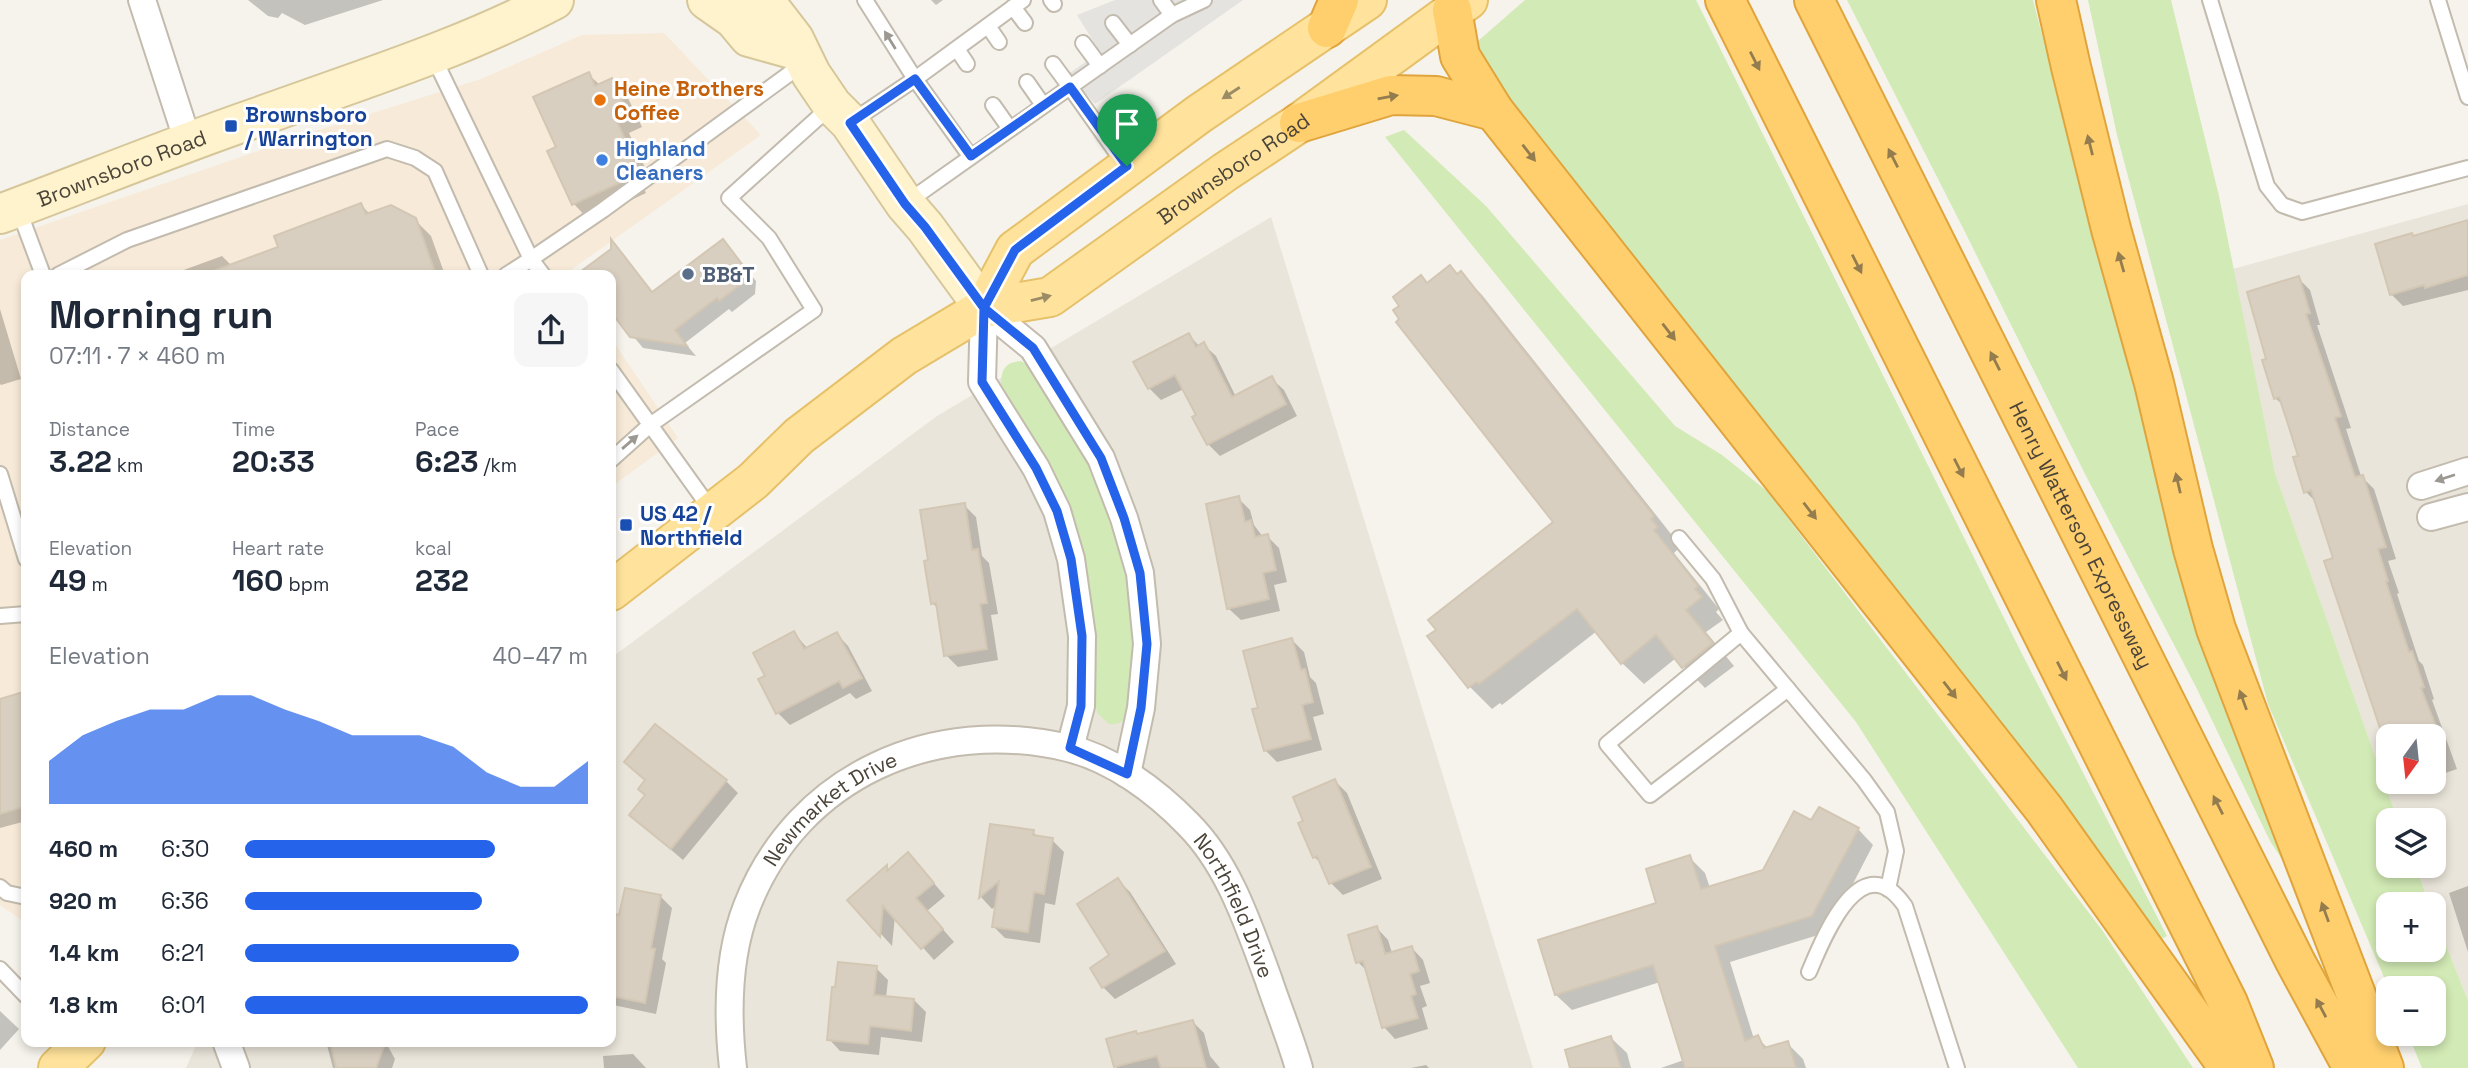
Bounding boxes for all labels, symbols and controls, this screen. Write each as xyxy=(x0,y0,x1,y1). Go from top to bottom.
one-way arrow xyxy=(883,30,896,49)
one-way arrow xyxy=(1750,51,1761,71)
place label: Heine Brothers Coffee xyxy=(614,75,764,126)
one-way arrow xyxy=(1221,87,1240,100)
one-way arrow xyxy=(1377,91,1399,102)
marker: Heine Brothers Coffee xyxy=(592,92,608,108)
pin xyxy=(1097,94,1157,166)
place label: Brownsboro / Warrington xyxy=(244,101,373,152)
icon: arrive xyxy=(1108,105,1146,143)
street label: Brownsboro Road xyxy=(1151,106,1315,230)
marker: Brownsboro / Warrington xyxy=(223,118,239,134)
street label: Brownsboro Road xyxy=(33,123,210,212)
one-way arrow xyxy=(2084,134,2095,156)
place label: Highland Cleaners xyxy=(616,135,706,186)
one-way arrow xyxy=(1521,144,1536,162)
one-way arrow xyxy=(1887,148,1898,168)
marker: Highland Cleaners xyxy=(594,152,610,168)
one-way arrow xyxy=(2115,252,2125,273)
one-way arrow xyxy=(1852,254,1863,274)
place label: BB&T xyxy=(702,261,755,288)
marker: BB&T xyxy=(680,266,696,282)
text: Morning run xyxy=(49,291,274,339)
one-way arrow xyxy=(1031,292,1053,303)
button: share xyxy=(514,293,588,367)
one-way arrow xyxy=(1662,323,1677,341)
text: 07:11 · 7 × 460 m xyxy=(49,341,225,371)
one-way arrow xyxy=(1989,351,2000,371)
street label: Henry Watterson Expressway xyxy=(2003,397,2160,673)
text: Distance xyxy=(49,417,130,442)
text: Time xyxy=(232,417,275,442)
text: Pace xyxy=(415,417,459,442)
one-way arrow xyxy=(622,435,639,450)
text: 3.22 xyxy=(49,442,112,481)
text: 20:33 xyxy=(232,442,315,481)
text: 6:23 xyxy=(415,442,479,481)
text: km xyxy=(112,453,143,478)
text: /km xyxy=(479,453,517,478)
one-way arrow xyxy=(1954,458,1965,478)
one-way arrow xyxy=(2172,472,2183,494)
one-way arrow xyxy=(2434,474,2455,484)
place label: US 42 / Northfield xyxy=(640,500,743,551)
one-way arrow xyxy=(1802,502,1816,520)
marker: US 42 / Northfield xyxy=(618,517,634,533)
text: Elevation xyxy=(49,536,132,561)
text: Heart rate xyxy=(232,536,324,561)
text: kcal xyxy=(415,536,452,561)
text: 49 xyxy=(49,561,87,600)
text: 160 xyxy=(232,561,284,600)
text: 232 xyxy=(415,561,469,600)
text: m xyxy=(87,572,108,597)
text: bpm xyxy=(284,572,329,597)
text: Elevation xyxy=(49,641,150,671)
text: 40–47 m xyxy=(493,641,588,671)
one-way arrow xyxy=(2056,661,2067,681)
one-way arrow xyxy=(1943,681,1957,699)
one-way arrow xyxy=(2237,690,2248,711)
north arrow xyxy=(2376,724,2446,794)
map controls xyxy=(2376,724,2446,1046)
street label: Newmarket Drive xyxy=(756,745,901,871)
one-way arrow xyxy=(2212,795,2223,815)
button: layers xyxy=(2376,808,2446,878)
street label: Northfield Drive xyxy=(1188,827,1280,981)
text: 460 m xyxy=(49,834,118,864)
text: 6:30 xyxy=(161,834,210,864)
text: 920 m xyxy=(49,886,117,916)
text: 6:36 xyxy=(161,886,209,916)
button: + xyxy=(2376,892,2446,962)
one-way arrow xyxy=(2320,902,2331,923)
text: 1.4 km xyxy=(49,938,119,968)
text: 6:21 xyxy=(161,938,204,968)
button: − xyxy=(2376,976,2446,1046)
text: 1.8 km xyxy=(49,990,119,1020)
text: 6:01 xyxy=(161,990,205,1020)
one-way arrow xyxy=(2315,998,2327,1018)

